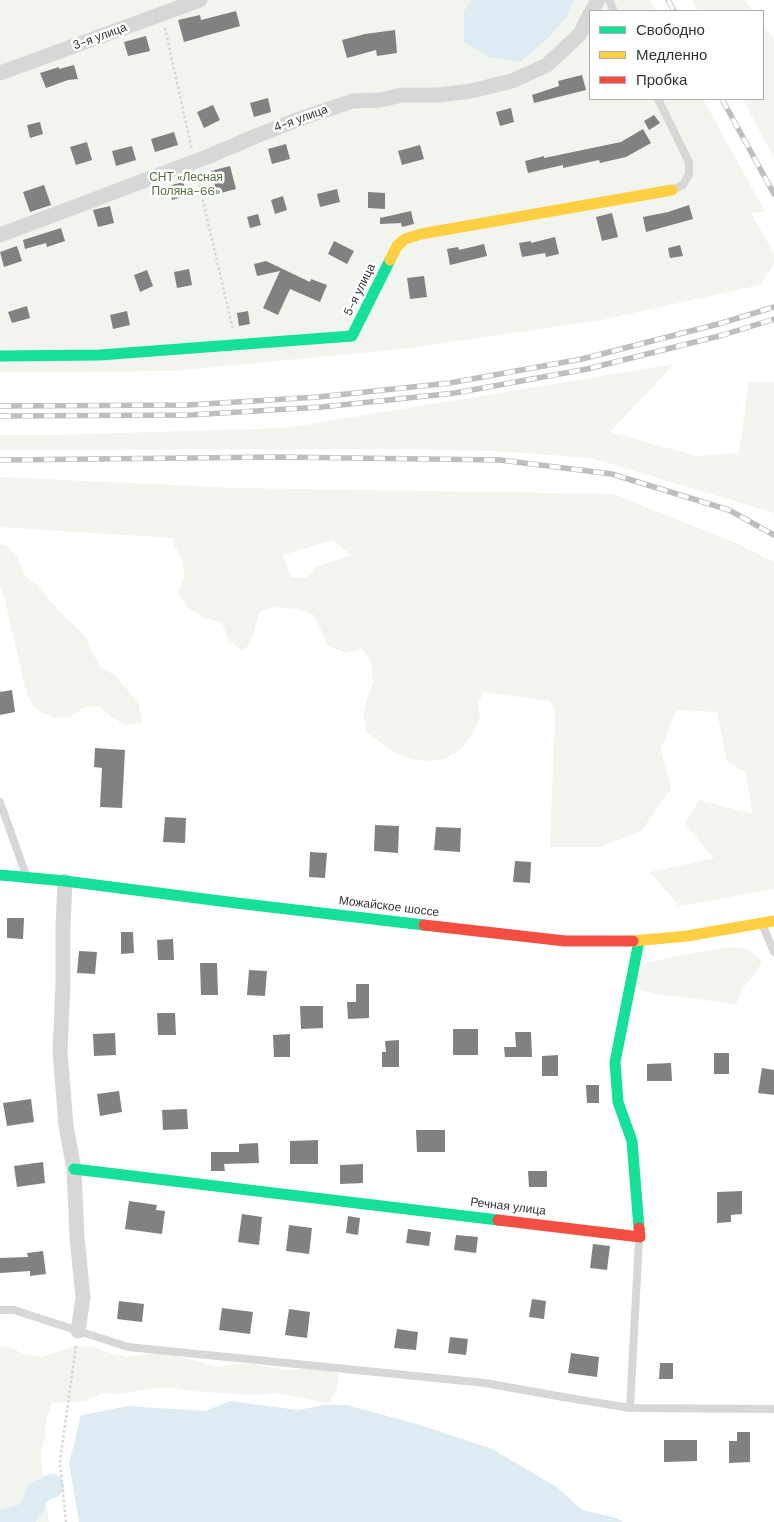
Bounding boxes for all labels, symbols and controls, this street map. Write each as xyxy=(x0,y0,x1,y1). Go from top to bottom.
legend xyxy=(589,10,764,100)
text: Свободно xyxy=(636,20,705,40)
street label: 3-я улица xyxy=(71,21,129,53)
text: Медленно xyxy=(636,45,707,65)
text: Пробка xyxy=(636,70,687,90)
street label: 4-я улица xyxy=(272,103,330,135)
park label: СНТ «Лесная Поляна-66» xyxy=(149,171,223,199)
street label: 5-я улица xyxy=(341,261,379,319)
street label: Можайское шоссе xyxy=(338,894,440,920)
street label: Речная улица xyxy=(469,1195,547,1219)

